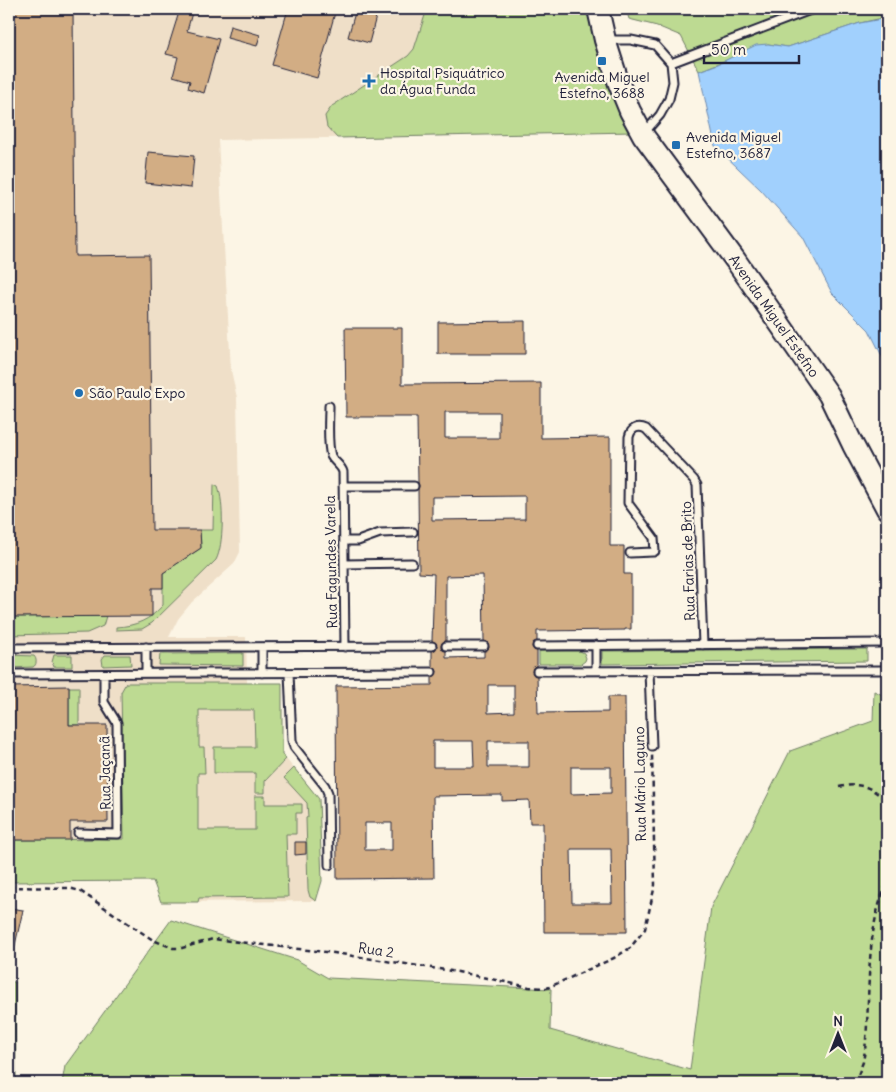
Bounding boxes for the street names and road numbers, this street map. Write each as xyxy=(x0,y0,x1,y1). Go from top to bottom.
street label: Avenida Miguel Estefno xyxy=(725,251,823,381)
street label: Rua Fagundes Varela xyxy=(321,495,341,629)
street label: Rua Farias de Brito xyxy=(677,501,699,621)
street label: Rua Mário Laguno xyxy=(630,726,650,842)
street label: Rua Jaçanã xyxy=(95,736,115,810)
street label: Rua 2 xyxy=(357,938,395,962)

